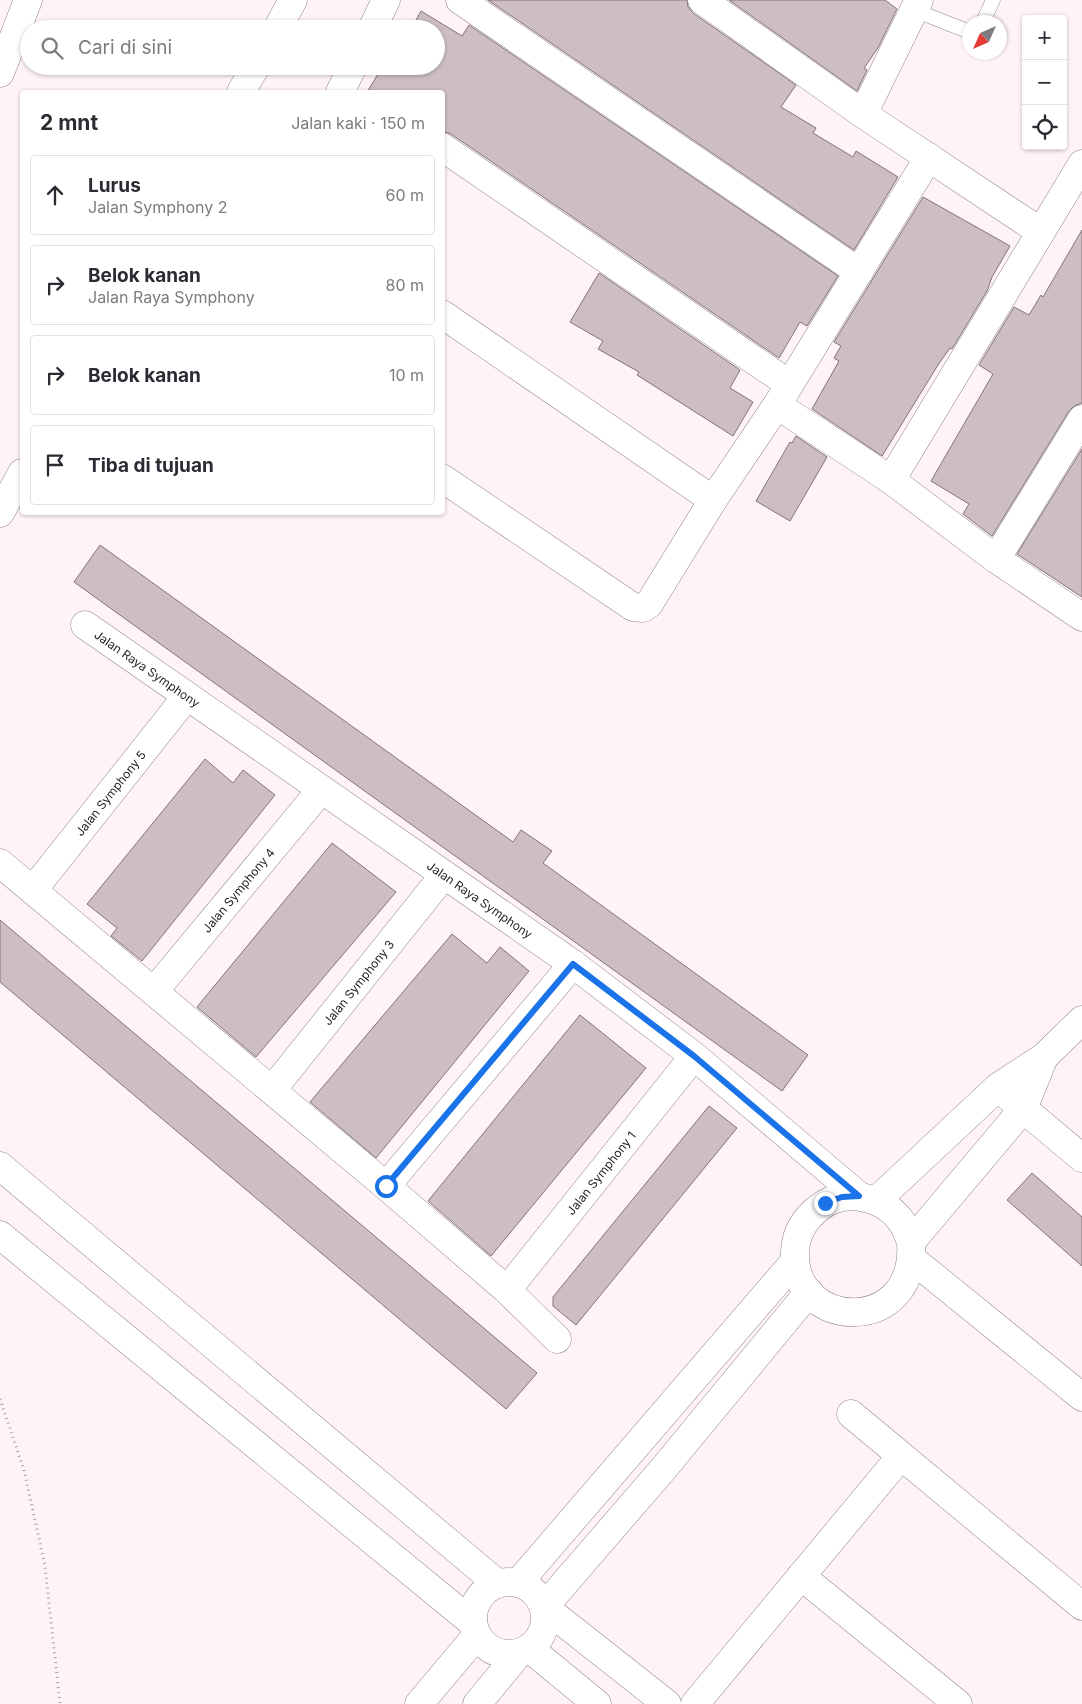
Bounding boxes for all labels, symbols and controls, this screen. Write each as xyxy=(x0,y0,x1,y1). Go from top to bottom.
north arrow xyxy=(962,15,1007,60)
map controls xyxy=(1022,15,1067,150)
button: + xyxy=(1022,15,1067,60)
search box xyxy=(20,20,445,75)
icon: search xyxy=(38,34,66,62)
text: Cari di sini xyxy=(78,36,172,59)
button: − xyxy=(1022,60,1067,105)
button: locate xyxy=(1022,105,1067,150)
text: 2 mnt xyxy=(40,110,98,135)
text: Jalan kaki · 150 m xyxy=(291,113,425,133)
text: Lurus xyxy=(88,174,141,197)
icon: ahead xyxy=(41,181,69,209)
text: 60 m xyxy=(385,185,424,205)
text: Jalan Symphony 2 xyxy=(88,197,228,217)
text: Belok kanan xyxy=(88,264,201,287)
icon: right xyxy=(41,271,69,299)
text: 80 m xyxy=(385,275,424,295)
text: Jalan Raya Symphony xyxy=(88,287,255,307)
icon: right xyxy=(41,361,69,389)
text: Belok kanan xyxy=(88,364,201,387)
text: 10 m xyxy=(389,365,424,385)
icon: arrive xyxy=(41,451,69,479)
text: Tiba di tujuan xyxy=(88,454,214,477)
street label: Jalan Raya Symphony xyxy=(92,627,203,710)
street label: Jalan Symphony 5 xyxy=(72,747,149,839)
street label: Jalan Symphony 4 xyxy=(199,845,278,935)
street label: Jalan Raya Symphony xyxy=(424,858,536,941)
street label: Jalan Symphony 3 xyxy=(320,937,397,1028)
street label: Jalan Symphony 1 xyxy=(563,1128,638,1217)
route start xyxy=(375,1175,398,1198)
route end xyxy=(814,1192,837,1215)

